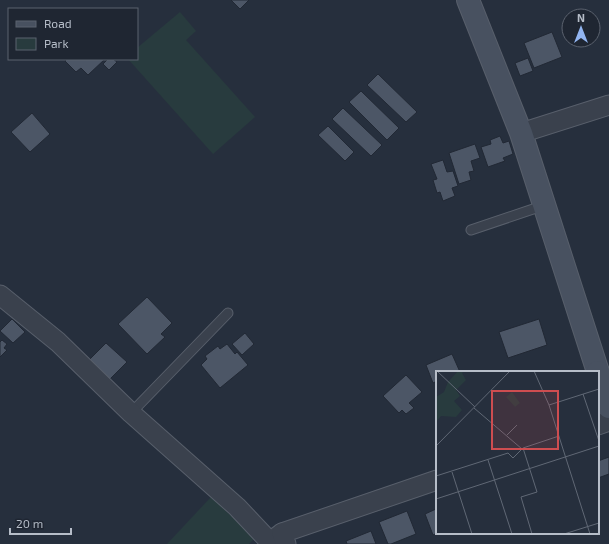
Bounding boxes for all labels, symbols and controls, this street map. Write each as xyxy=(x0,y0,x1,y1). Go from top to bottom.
legend xyxy=(8,8,138,60)
north arrow xyxy=(561,8,601,48)
text: N xyxy=(577,11,585,24)
text: Road xyxy=(44,16,72,30)
text: Park xyxy=(44,36,69,50)
inset map xyxy=(436,371,599,534)
scale bar xyxy=(10,510,71,536)
text: 20 m xyxy=(16,516,43,530)

